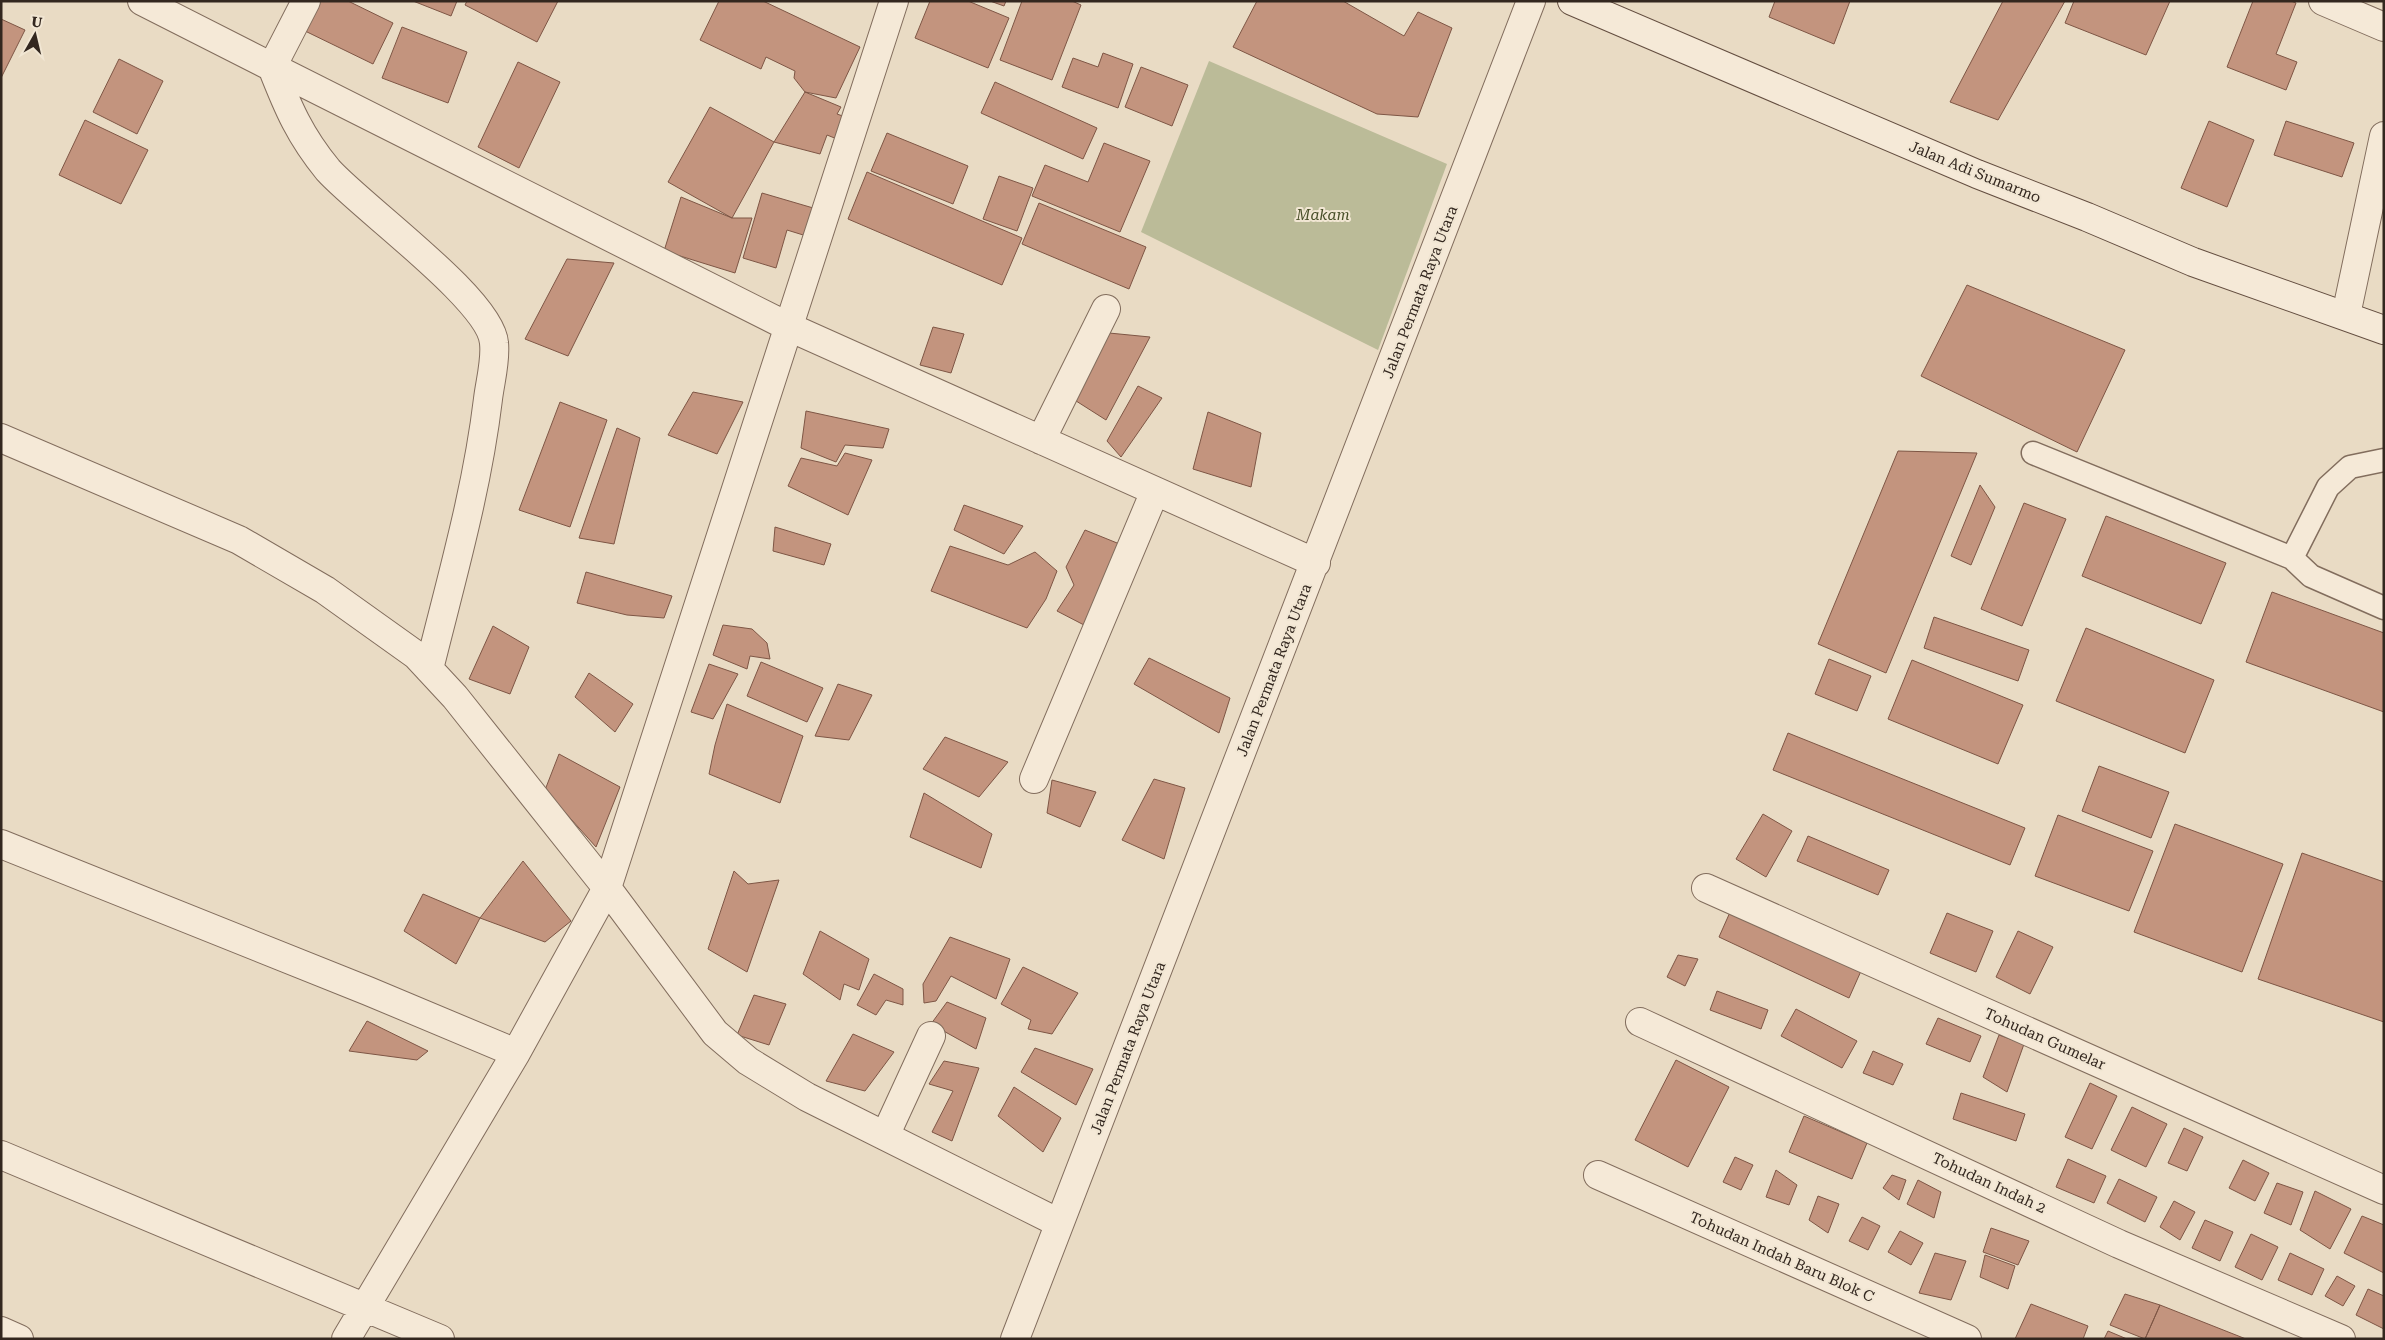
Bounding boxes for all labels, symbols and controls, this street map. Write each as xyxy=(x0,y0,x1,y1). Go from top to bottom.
north arrow xyxy=(10,10,60,60)
text: U xyxy=(30,13,43,31)
street label: Jalan Adi Sumarmo xyxy=(1906,137,2044,207)
street label: Jalan Permata Raya Utara xyxy=(1379,203,1461,381)
park label: Makam xyxy=(1295,206,1350,224)
street label: Jalan Permata Raya Utara xyxy=(1233,581,1315,759)
street label: Jalan Permata Raya Utara xyxy=(1087,959,1169,1137)
street label: Tohudan Gumelar xyxy=(1982,1004,2108,1074)
street label: Tohudan Indah 2 xyxy=(1929,1149,2049,1217)
street label: Tohudan Indah Baru Blok C xyxy=(1687,1208,1877,1306)

